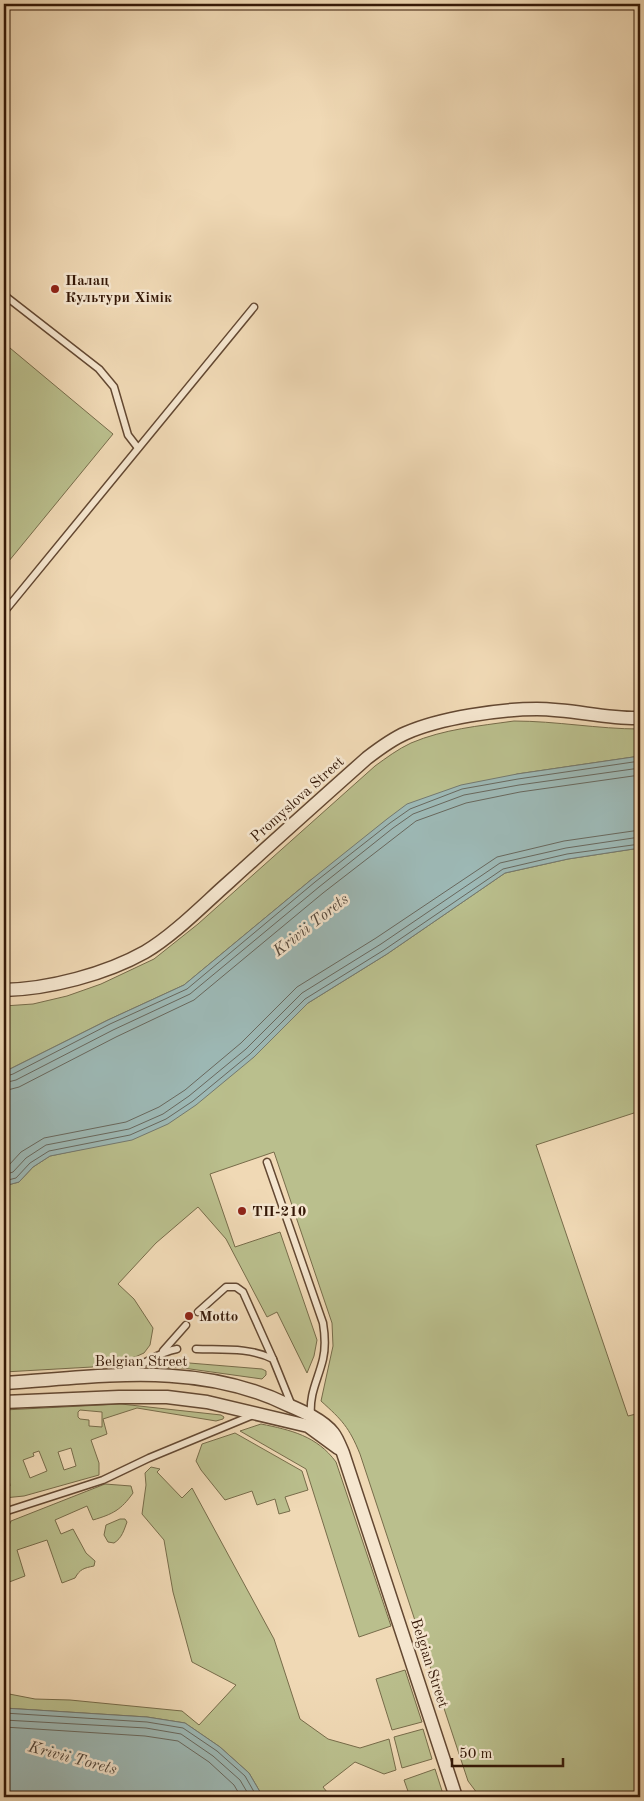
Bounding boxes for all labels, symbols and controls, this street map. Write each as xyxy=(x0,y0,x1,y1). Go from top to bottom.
place label: Палац Культури Хімік xyxy=(65,274,172,306)
marker: Палац Культури Хімік xyxy=(49,283,61,295)
street label: Promyslova Street xyxy=(248,754,348,846)
water label: Krivii Torets xyxy=(270,891,352,960)
marker: ТП-210 xyxy=(236,1205,248,1217)
place label: ТП-210 xyxy=(252,1205,307,1220)
marker: Motto xyxy=(183,1310,195,1322)
place label: Motto xyxy=(199,1310,238,1325)
street label: Belgian Street xyxy=(95,1355,187,1370)
street label: Belgian Street xyxy=(407,1617,450,1710)
scale bar xyxy=(452,1736,563,1768)
water label: Krivii Torets xyxy=(26,1739,119,1778)
text: 50 m xyxy=(459,1747,493,1762)

